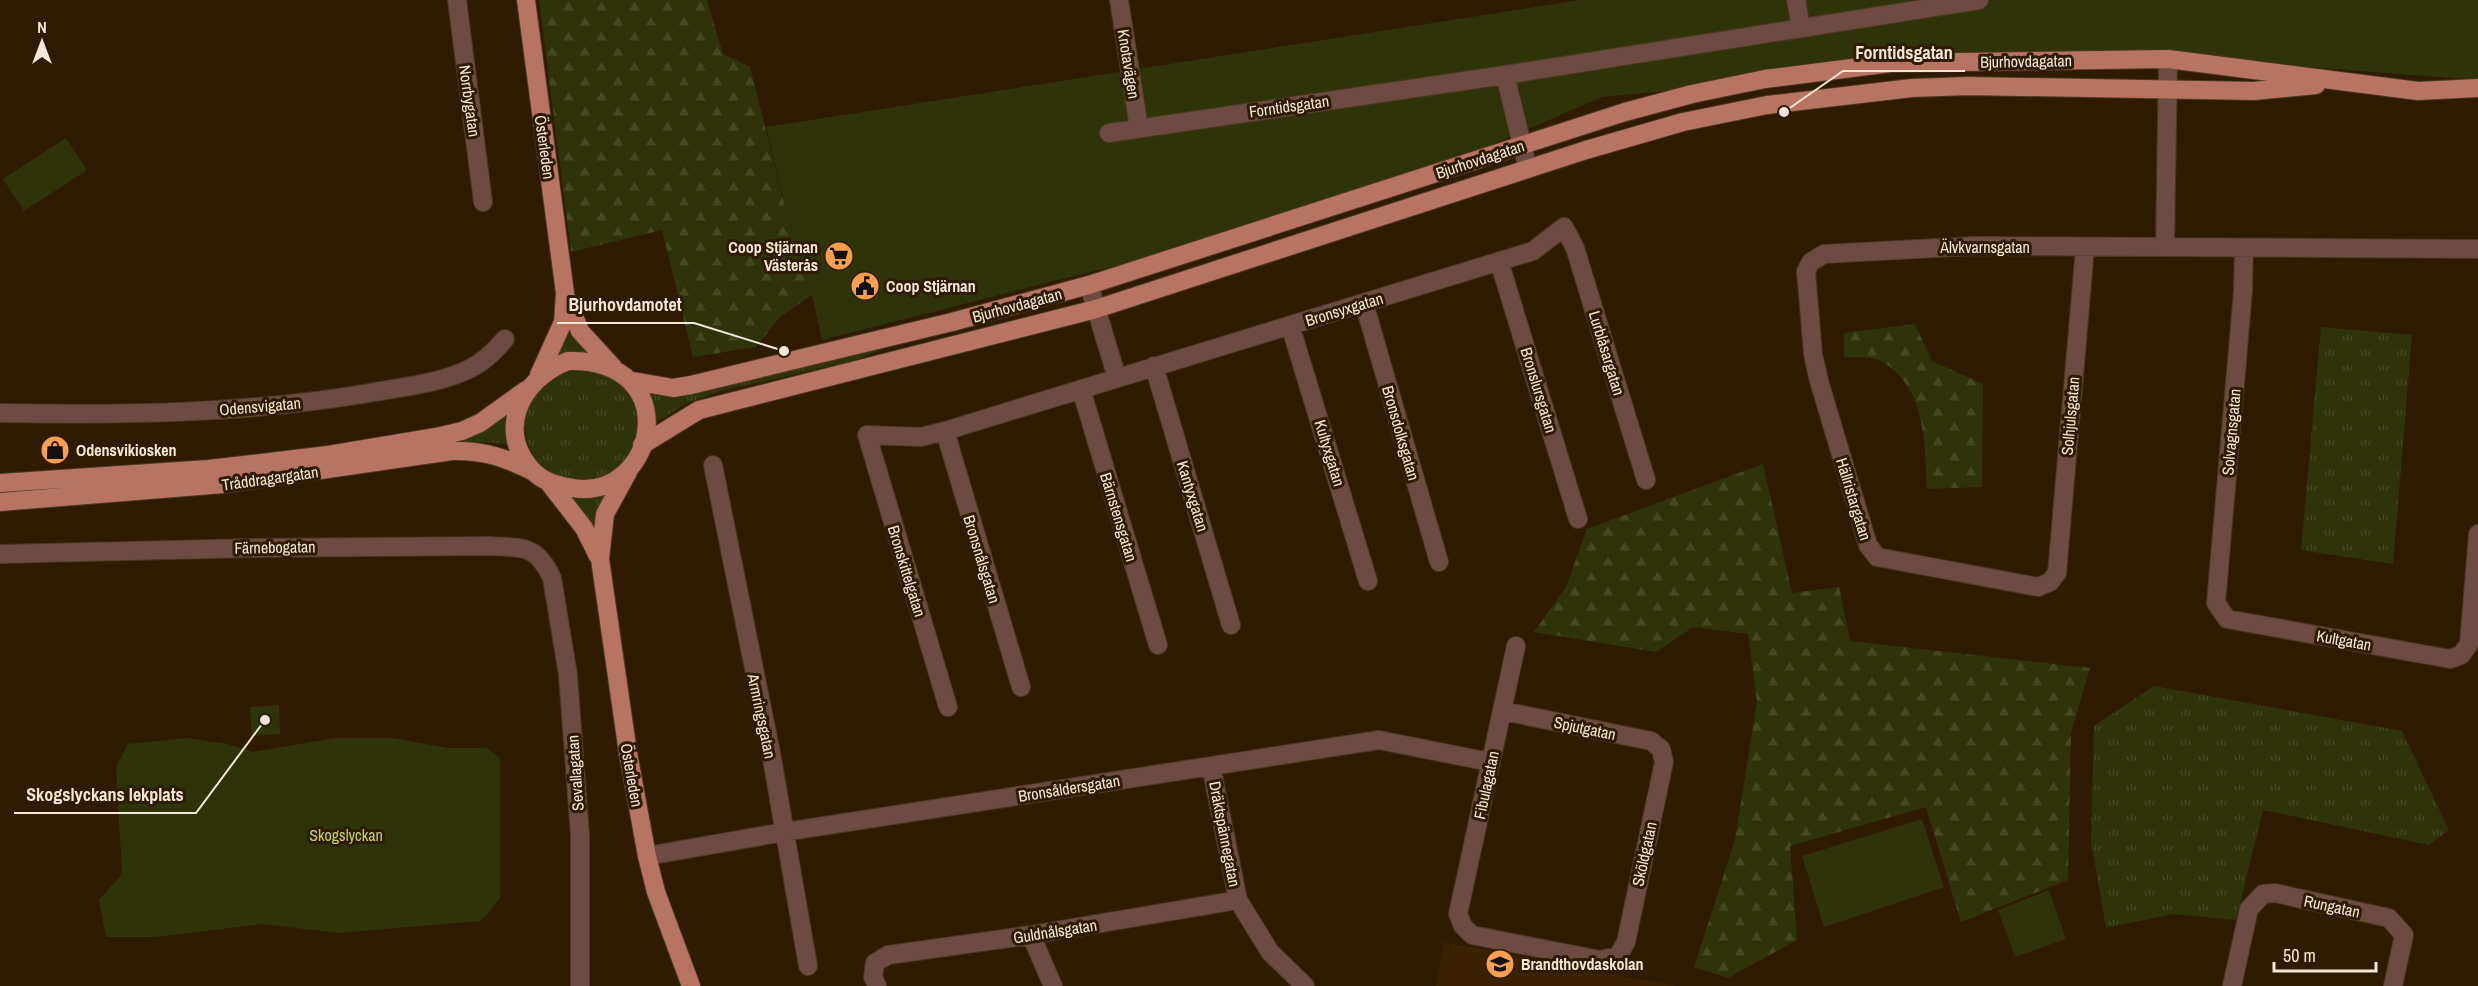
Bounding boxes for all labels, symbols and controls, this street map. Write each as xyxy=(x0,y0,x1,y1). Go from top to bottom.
north arrow xyxy=(12,12,72,72)
text: N xyxy=(37,16,47,38)
street label: Knotavägen xyxy=(1113,28,1145,100)
callout: Forntidsgatan xyxy=(1843,35,1965,71)
text: Forntidsgatan xyxy=(1855,40,1953,65)
street label: Bjurhovdagatan xyxy=(1980,49,2072,73)
street label: Norrbygatan xyxy=(454,64,486,138)
street label: Forntidsgatan xyxy=(1248,90,1330,122)
street label: Österleden xyxy=(530,114,560,180)
street label: Bjurhovdagatan xyxy=(1433,134,1527,184)
place label: Coop Stjärnan Västerås xyxy=(728,236,818,276)
street label: Älvkvarnsgatan xyxy=(1939,236,2030,258)
supermarket icon: Coop Stjärnan Västerås xyxy=(823,240,855,272)
public building icon: Coop Stjärnan xyxy=(849,270,881,302)
place label: Coop Stjärnan xyxy=(886,275,976,297)
street label: Bjurhovdagatan xyxy=(970,282,1064,328)
callout: Bjurhovdamotet xyxy=(557,287,694,323)
street label: Bronsyxgatan xyxy=(1302,287,1386,331)
text: Bjurhovdamotet xyxy=(568,292,682,317)
street label: Lurblåsargatan xyxy=(1584,308,1630,398)
street label: Bronslursgatan xyxy=(1516,345,1562,435)
street label: Solhjulsgatan xyxy=(2056,376,2084,456)
street label: Bronsdolksgatan xyxy=(1377,383,1425,483)
street label: Solvagnsgatan xyxy=(2216,388,2246,476)
street label: Odensvigatan xyxy=(218,391,302,421)
street label: Kultyxgatan xyxy=(1309,417,1351,489)
shop icon: Odensvikiosken xyxy=(39,434,71,466)
place label: Odensvikiosken xyxy=(76,439,177,461)
street label: Hällristargatan xyxy=(1831,455,1877,543)
street label: Kantyxgatan xyxy=(1172,458,1214,534)
street label: Tråddragargatan xyxy=(220,460,320,496)
street label: Bärnstensgatan xyxy=(1095,470,1143,564)
street label: Bronsnålsgatan xyxy=(958,512,1006,606)
street label: Bronskittelgatan xyxy=(883,522,931,620)
street label: Färnebogatan xyxy=(234,535,316,559)
street label: Kultgatan xyxy=(2315,624,2373,656)
street label: Armringsgatan xyxy=(742,671,782,760)
street label: Spjutgatan xyxy=(1552,711,1618,745)
street label: Sevallagatan xyxy=(561,734,589,812)
street label: Österleden xyxy=(616,741,648,809)
street label: Fibulagatan xyxy=(1468,749,1504,821)
street label: Bronsåldersgatan xyxy=(1016,769,1122,807)
callout: Skogslyckans lekplats xyxy=(14,777,196,813)
street label: Dräktspännegatan xyxy=(1204,779,1246,889)
text: Skogslyckans lekplats xyxy=(26,782,184,807)
street label: Sköldgatan xyxy=(1626,820,1662,888)
park label: Skogslyckan xyxy=(309,824,383,846)
street label: Rungatan xyxy=(2302,889,2362,923)
street label: Guldnålsgatan xyxy=(1011,914,1099,948)
scale bar xyxy=(2274,935,2376,973)
text: 50 m xyxy=(2283,943,2316,968)
school or university icon: Brandthovdaskolan xyxy=(1484,948,1516,980)
place label: Brandthovdaskolan xyxy=(1521,953,1643,975)

